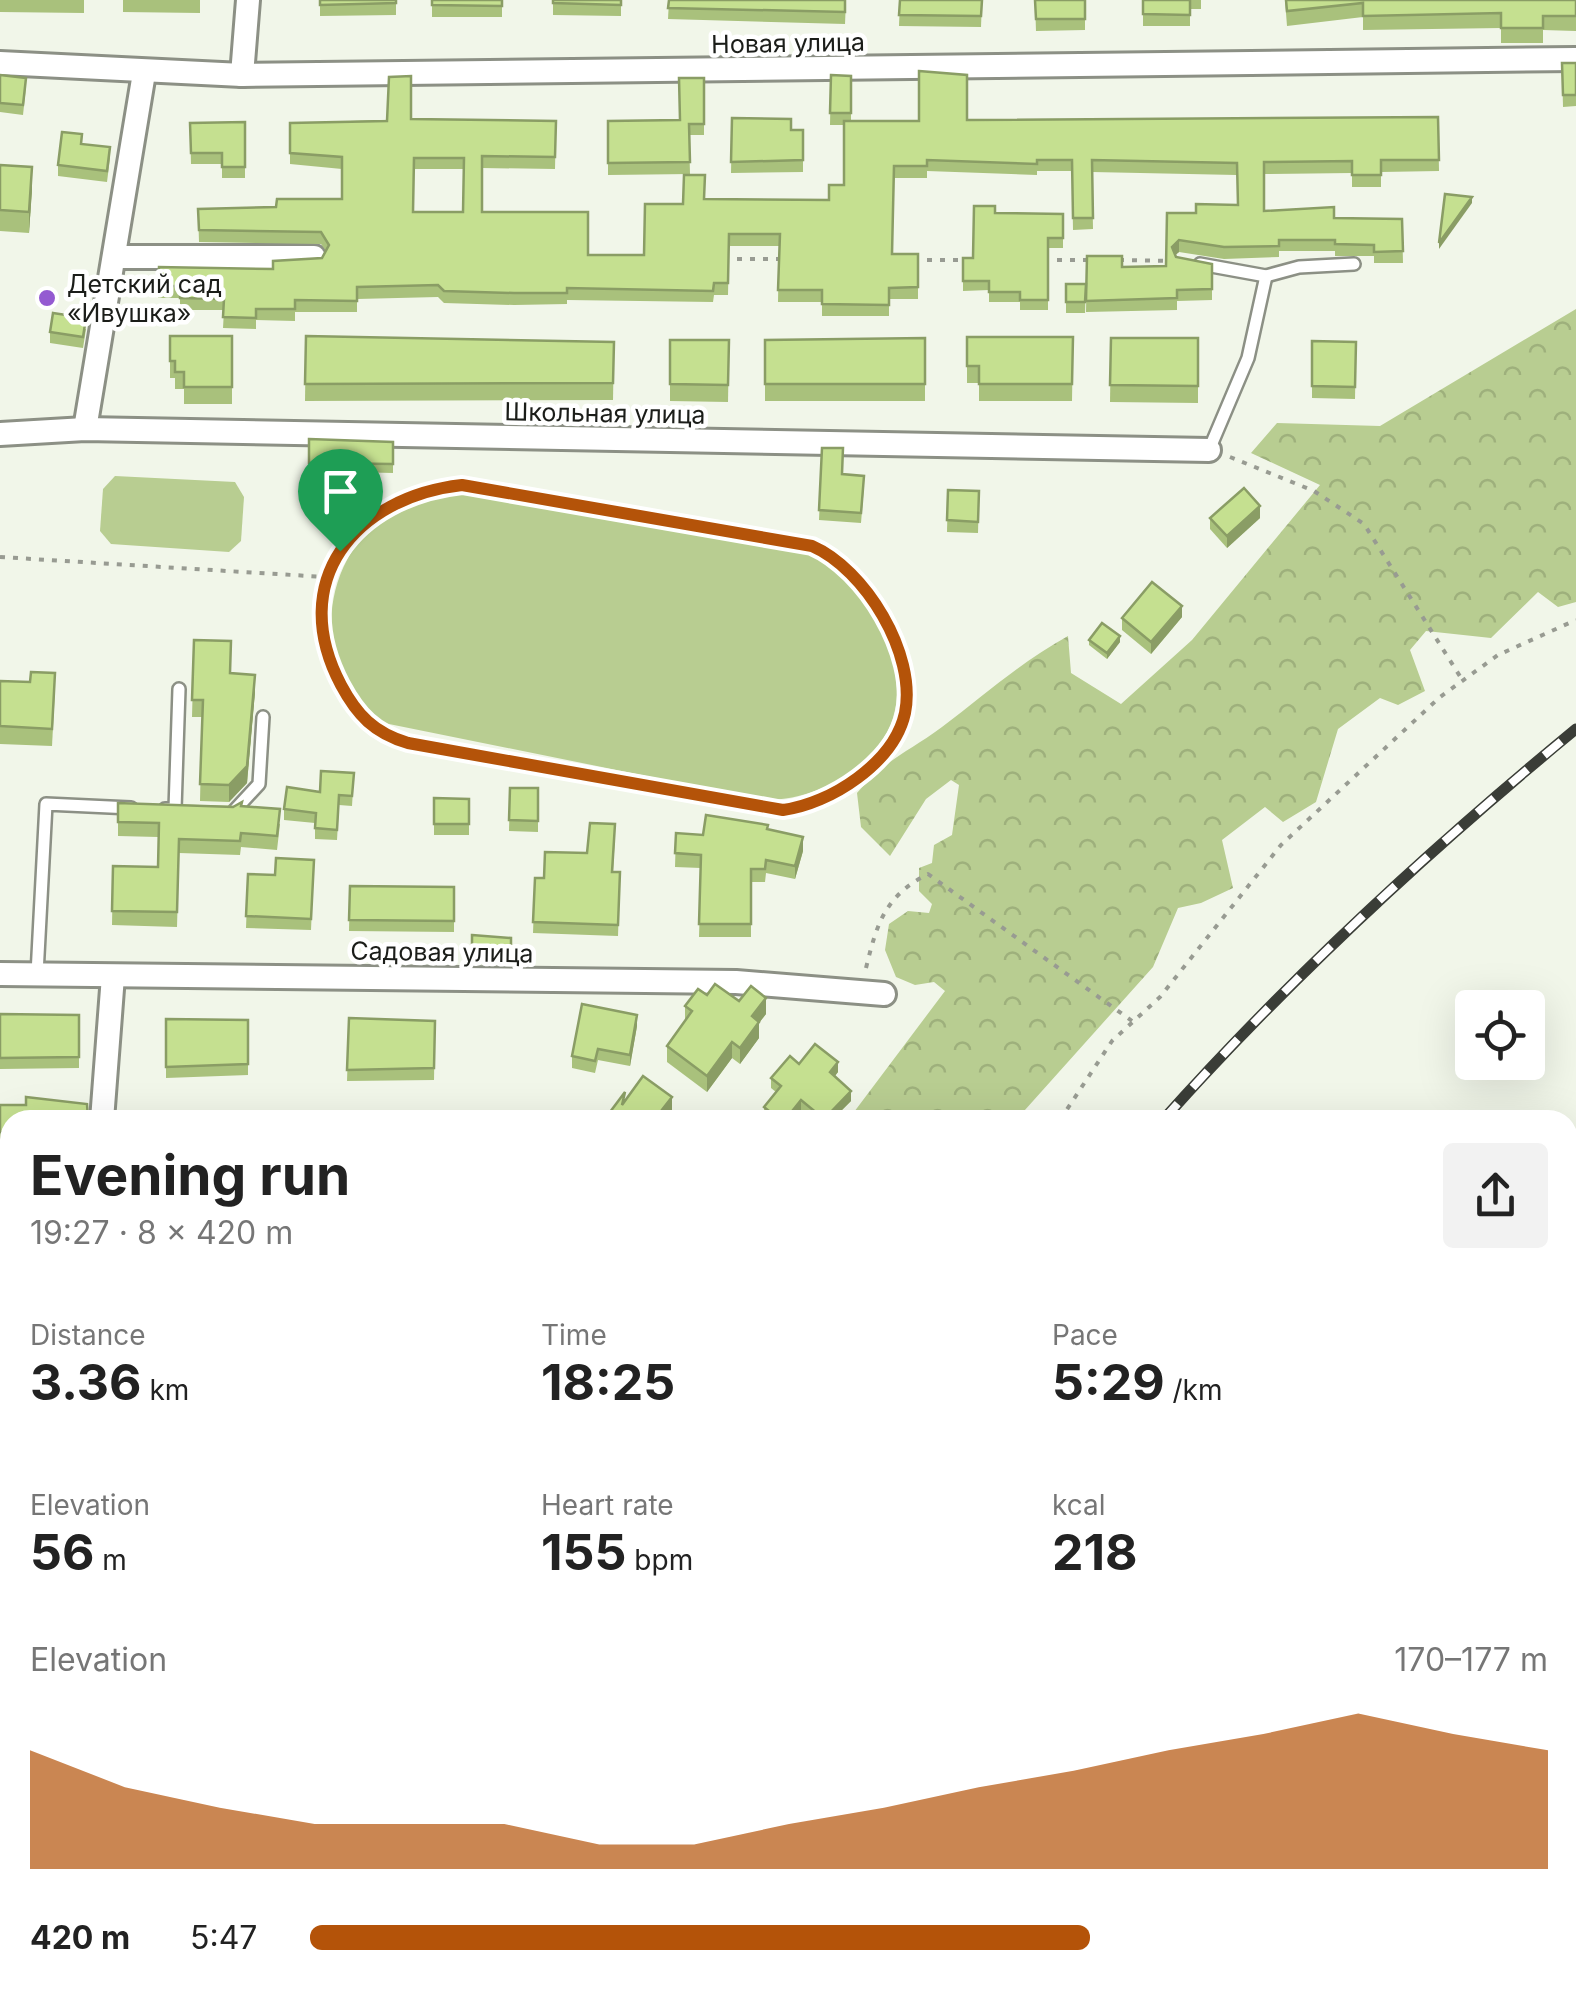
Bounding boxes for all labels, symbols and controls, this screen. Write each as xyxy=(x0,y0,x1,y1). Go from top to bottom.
street label: Новая улица xyxy=(711,27,865,59)
place label: Детский сад «Ивушка» xyxy=(67,269,222,328)
marker: Детский сад «Ивушка» xyxy=(36,287,58,309)
street label: Школьная улица xyxy=(504,396,706,430)
pin xyxy=(298,449,383,552)
icon: arrive xyxy=(313,464,368,519)
street label: Садовая улица xyxy=(350,935,534,969)
map controls xyxy=(1455,990,1545,1080)
button: locate xyxy=(1455,990,1545,1080)
text: Evening run xyxy=(30,1142,350,1208)
button: share xyxy=(1443,1143,1548,1248)
text: 19:27 · 8 × 420 m xyxy=(30,1213,293,1252)
text: Distance xyxy=(30,1318,146,1352)
text: Time xyxy=(541,1318,607,1352)
text: Pace xyxy=(1052,1318,1118,1352)
text: 3.36 xyxy=(30,1352,142,1412)
text: 18:25 xyxy=(541,1352,675,1412)
text: 5:29 xyxy=(1052,1352,1165,1412)
text: km xyxy=(142,1373,189,1407)
text: /km xyxy=(1165,1373,1222,1407)
text: Elevation xyxy=(30,1488,150,1522)
text: Heart rate xyxy=(541,1488,674,1522)
text: kcal xyxy=(1052,1488,1106,1522)
text: 56 xyxy=(30,1522,94,1582)
text: 155 xyxy=(541,1522,626,1582)
text: 218 xyxy=(1052,1522,1138,1582)
text: m xyxy=(94,1543,127,1577)
text: bpm xyxy=(626,1543,693,1577)
text: Elevation xyxy=(30,1640,167,1679)
text: 170–177 m xyxy=(1394,1640,1548,1679)
text: 420 m xyxy=(30,1918,130,1957)
text: 5:47 xyxy=(190,1918,257,1957)

